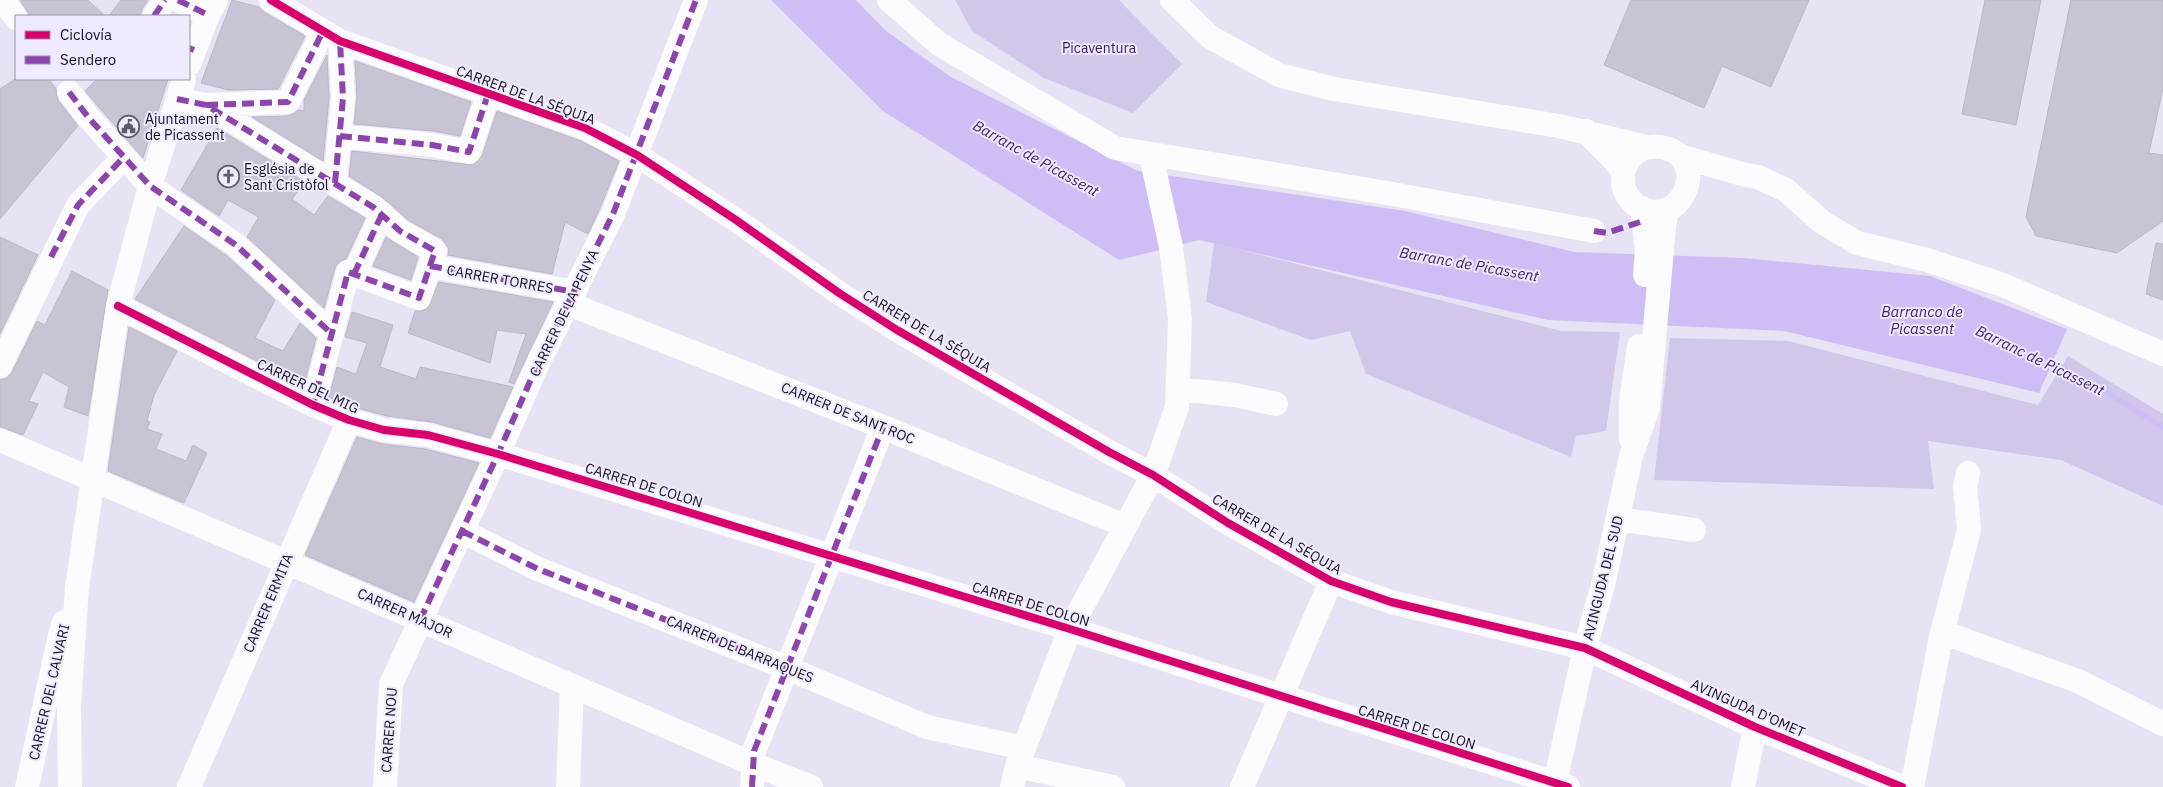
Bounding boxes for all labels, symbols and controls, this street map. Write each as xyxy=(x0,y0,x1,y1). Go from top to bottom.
legend xyxy=(15,15,190,80)
text: Ciclovía xyxy=(60,25,112,44)
park label: Picaventura xyxy=(1062,39,1137,57)
text: Sendero xyxy=(60,50,116,69)
street label: CARRER DE LA SÉQUIA xyxy=(454,61,598,129)
place label: Ajuntament de Picassent xyxy=(145,110,225,144)
public building icon: Ajuntament de Picassent xyxy=(117,115,141,139)
water label: Barranc de Picassent xyxy=(970,116,1103,201)
place label: Església de Sant Cristòfol xyxy=(244,160,329,194)
church icon: Església de Sant Cristòfol xyxy=(216,165,240,189)
water label: Barranc de Picassent xyxy=(1398,242,1541,286)
street label: CARRER DE LA PENYA xyxy=(525,246,603,380)
street label: CARRER TORRES xyxy=(445,261,555,297)
street label: CARRER DE LA SÉQUIA xyxy=(859,285,995,377)
water label: Barranco de Picassent xyxy=(1881,302,1963,338)
water label: Barranc de Picassent xyxy=(1973,321,2108,400)
street label: CARRER DEL MIG xyxy=(254,354,362,418)
street label: CARRER DE SANT ROC xyxy=(779,378,918,448)
street label: CARRER DE COLON xyxy=(583,459,705,511)
street label: CARRER DE LA SÉQUIA xyxy=(1209,489,1346,578)
street label: AVINGUDA DEL SUD xyxy=(1579,514,1627,642)
street label: CARRER ERMITA xyxy=(239,551,297,655)
street label: CARRER DE COLON xyxy=(970,578,1092,630)
street label: CARRER MAJOR xyxy=(355,584,455,642)
street label: CARRER DE BARRAQUES xyxy=(664,611,816,687)
street label: CARRER DEL CALVARI xyxy=(25,622,73,762)
street label: AVINGUDA D'OMET xyxy=(1688,675,1808,741)
street label: CARRER NOU xyxy=(377,687,401,773)
street label: CARRER DE COLON xyxy=(1356,701,1478,753)

